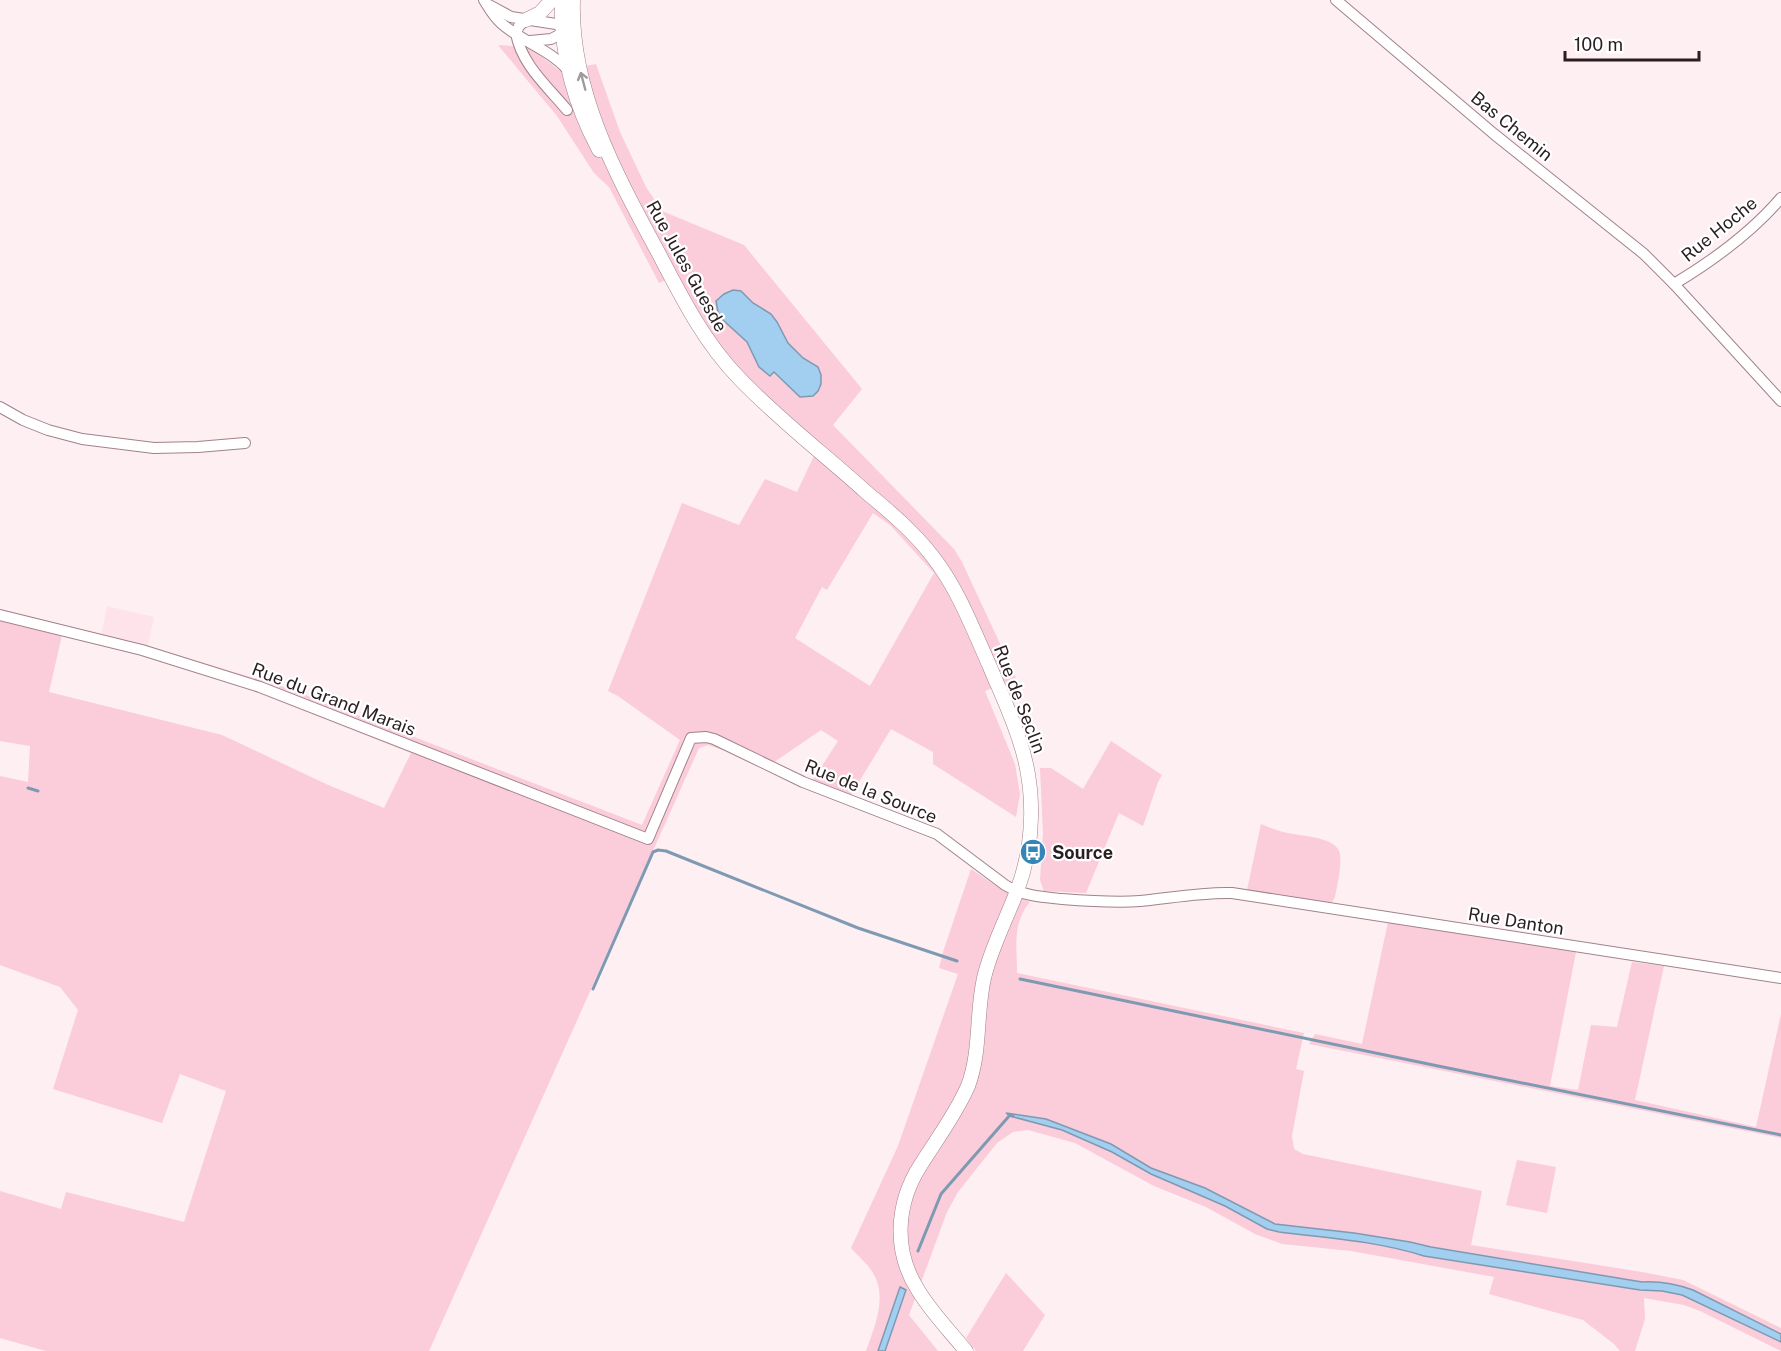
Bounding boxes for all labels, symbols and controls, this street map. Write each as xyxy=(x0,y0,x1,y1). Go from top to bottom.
scale bar xyxy=(1565,24,1698,62)
text: 100 m xyxy=(1574,34,1623,55)
one-way arrow xyxy=(577,72,588,91)
street label: Bas Chemin xyxy=(1467,87,1557,165)
street label: Rue Hoche xyxy=(1677,192,1761,266)
street label: Rue Jules Guesde xyxy=(642,197,732,335)
street label: Rue de Seclin xyxy=(990,642,1050,756)
street label: Rue du Grand Marais xyxy=(249,658,419,740)
street label: Rue de la Source xyxy=(802,755,940,827)
bus stop icon: Source xyxy=(1018,837,1048,867)
place label: Source xyxy=(1052,842,1113,863)
street label: Rue Danton xyxy=(1467,903,1565,939)

